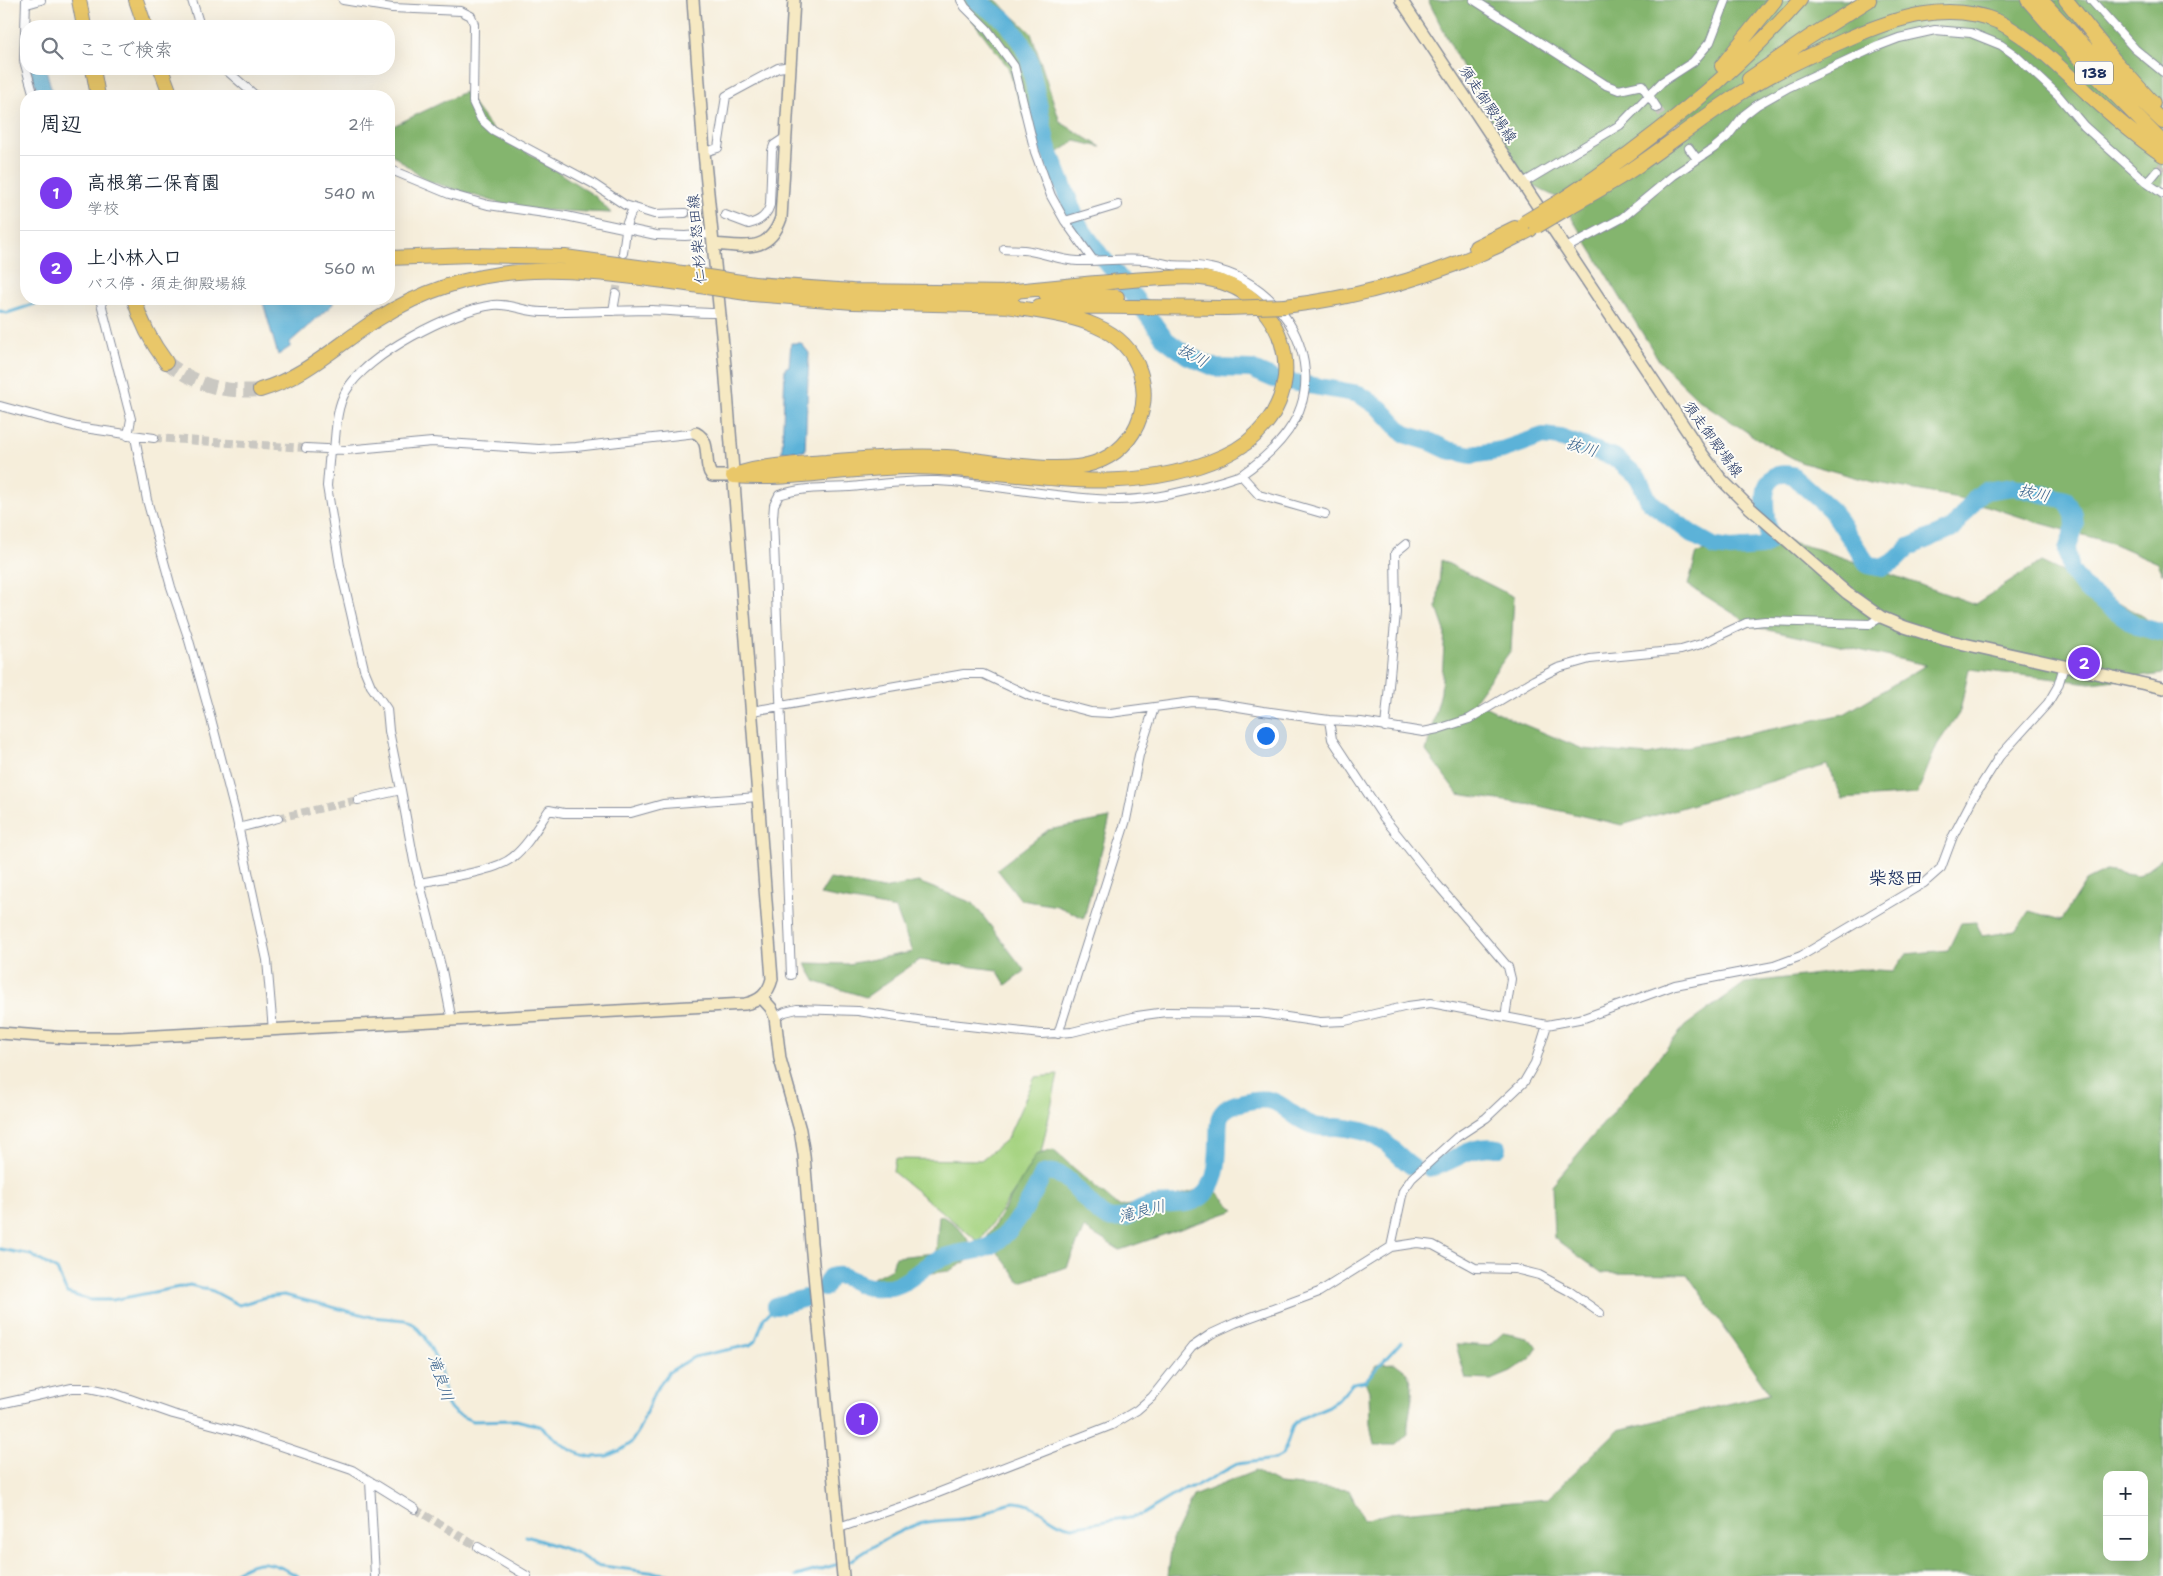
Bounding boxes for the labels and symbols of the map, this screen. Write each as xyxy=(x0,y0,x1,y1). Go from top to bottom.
street label: 須走御殿場線 xyxy=(1455,61,1521,147)
road number: 138 xyxy=(2075,62,2113,84)
street label: 仁杉柴怒田線 xyxy=(683,193,711,285)
water label: 抜川 xyxy=(1174,338,1212,372)
street label: 須走御殿場線 xyxy=(1678,397,1748,481)
water label: 抜川 xyxy=(1564,432,1600,462)
water label: 抜川 xyxy=(2016,479,2052,507)
pin: 2 xyxy=(2068,644,2100,682)
your location xyxy=(1253,723,1279,749)
district label: 柴怒田 xyxy=(1869,866,1923,890)
water label: 滝良川 xyxy=(1116,1195,1168,1227)
water label: 滝良川 xyxy=(424,1352,458,1404)
pin: 1 xyxy=(846,1400,878,1438)

